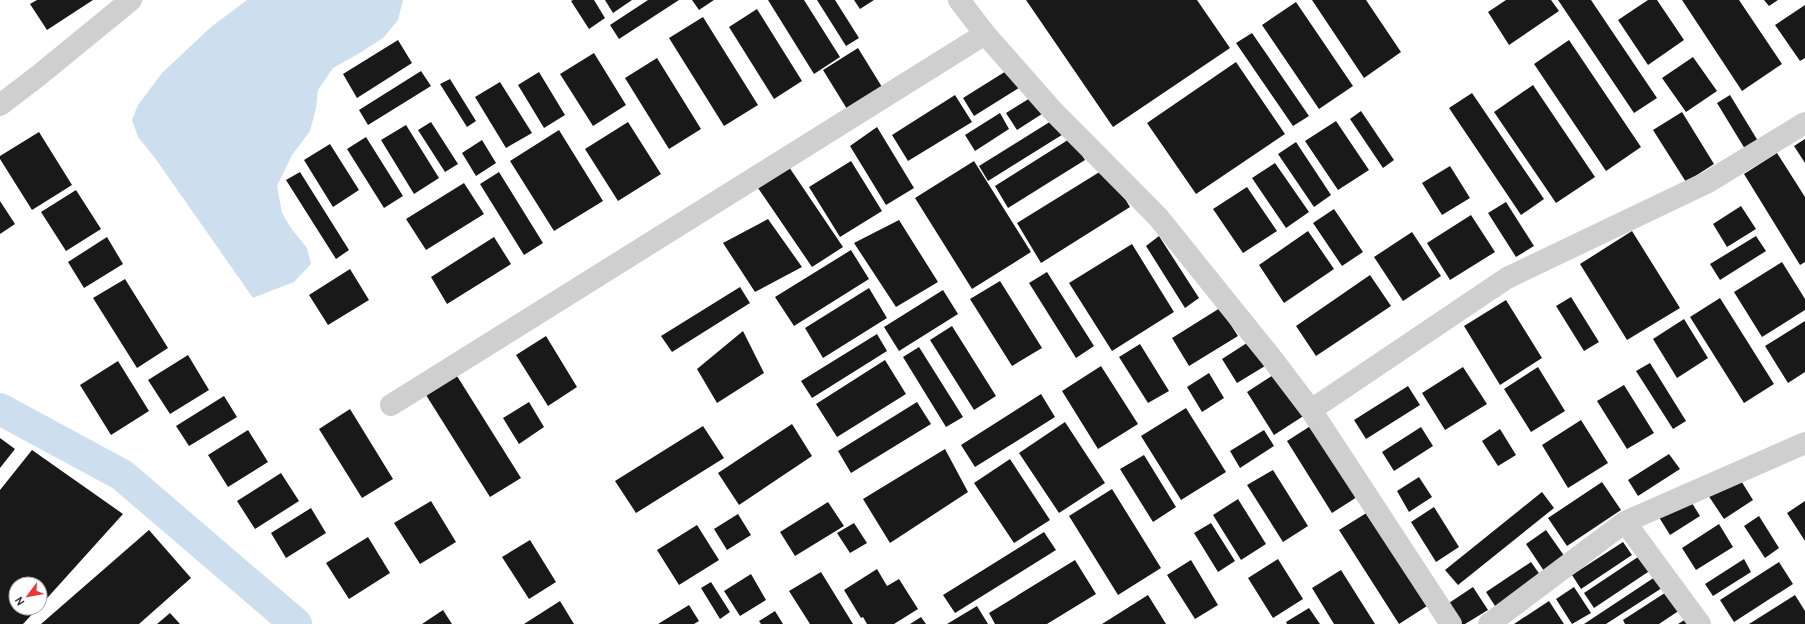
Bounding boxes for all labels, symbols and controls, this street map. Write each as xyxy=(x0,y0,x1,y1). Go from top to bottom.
north arrow xyxy=(8,576,48,616)
text: N xyxy=(12,594,28,608)

